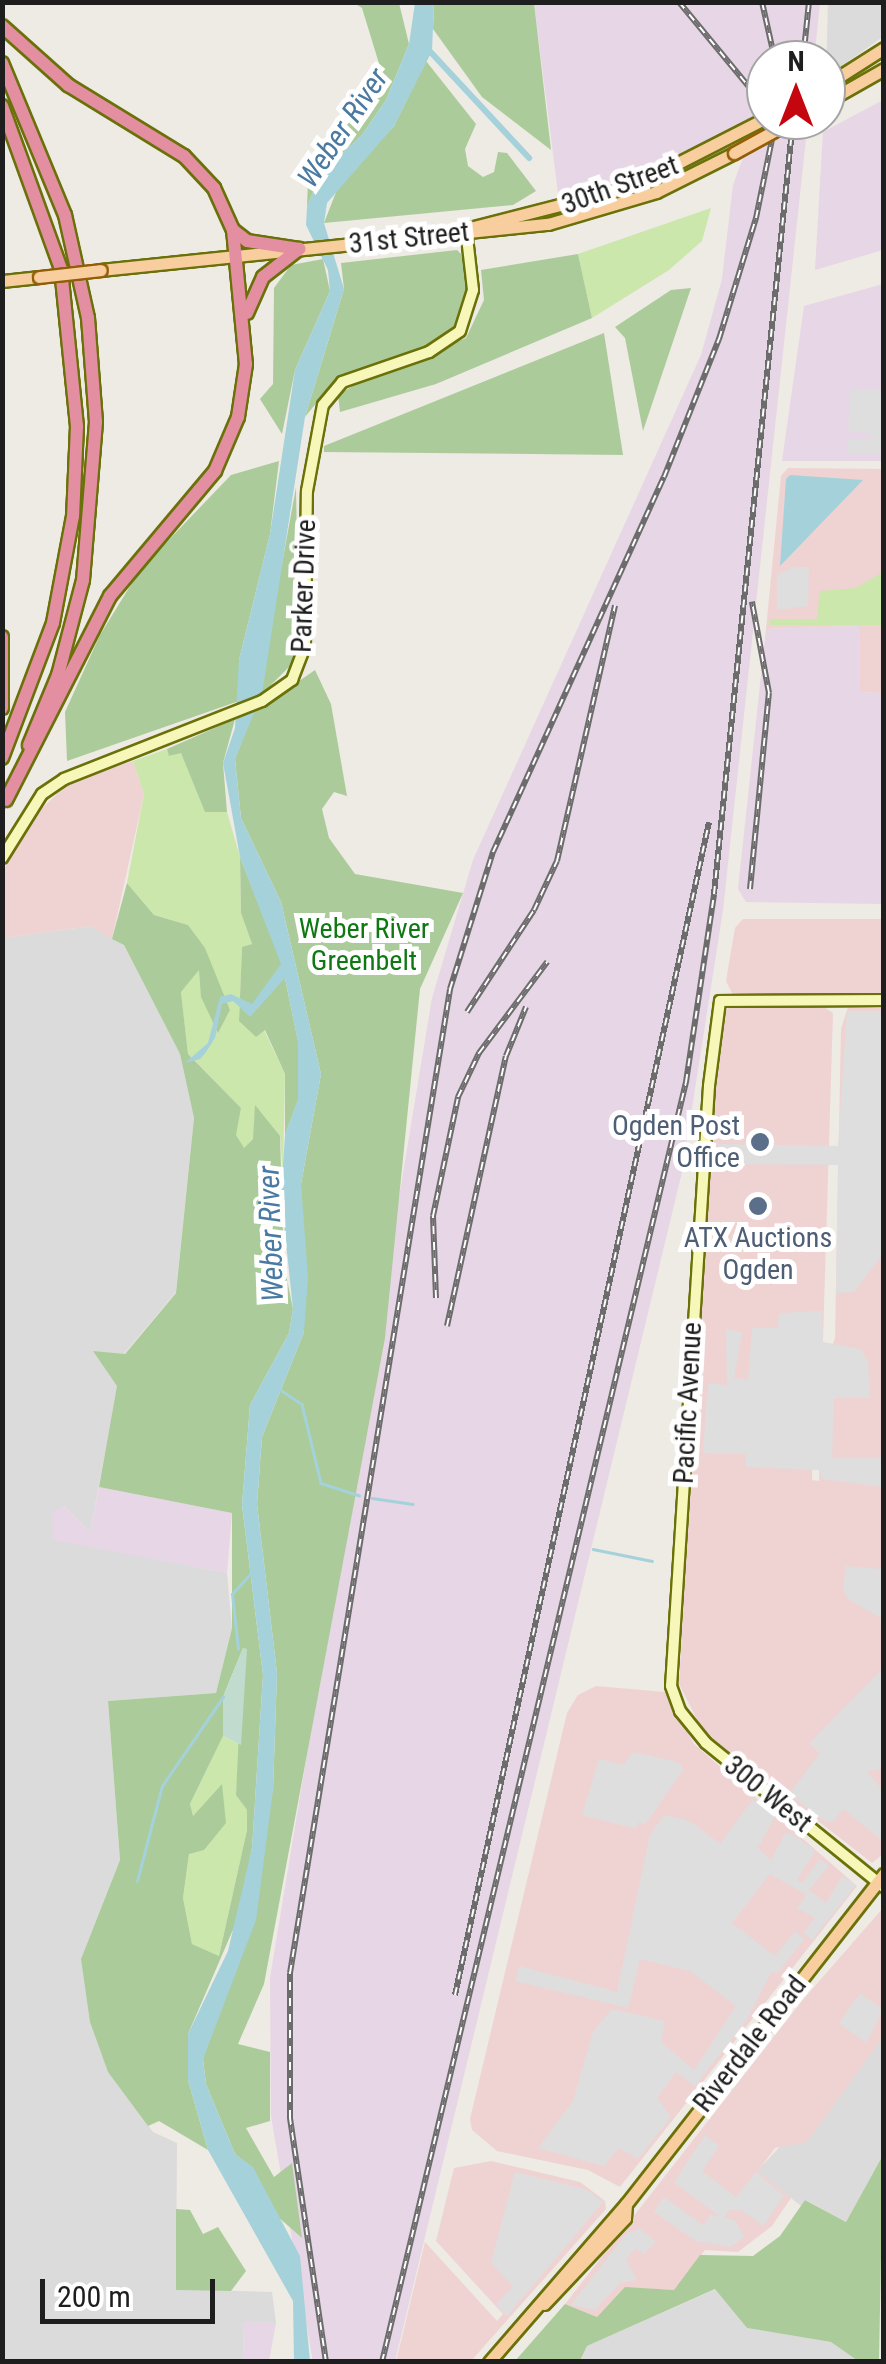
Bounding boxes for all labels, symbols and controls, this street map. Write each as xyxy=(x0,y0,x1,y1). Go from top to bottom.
north arrow xyxy=(746,40,846,140)
text: N xyxy=(787,45,805,78)
water label: Weber River xyxy=(290,62,396,194)
street label: 30th Street xyxy=(557,148,683,222)
street label: 31st Street xyxy=(347,215,471,261)
street label: Parker Drive xyxy=(285,519,323,653)
park label: Weber River Greenbelt xyxy=(299,912,429,978)
place label: Ogden Post Office xyxy=(612,1109,740,1175)
marker: Ogden Post Office xyxy=(749,1131,771,1153)
water label: Weber River xyxy=(251,1165,291,1303)
marker: ATX Auctions Ogden xyxy=(747,1195,769,1217)
place label: ATX Auctions Ogden xyxy=(684,1221,832,1287)
street label: Pacific Avenue xyxy=(667,1321,709,1485)
street label: 300 West xyxy=(717,1749,819,1839)
street label: Riverdale Road xyxy=(686,1969,814,2119)
scale bar xyxy=(45,2259,220,2321)
text: 200 m xyxy=(57,2279,131,2314)

